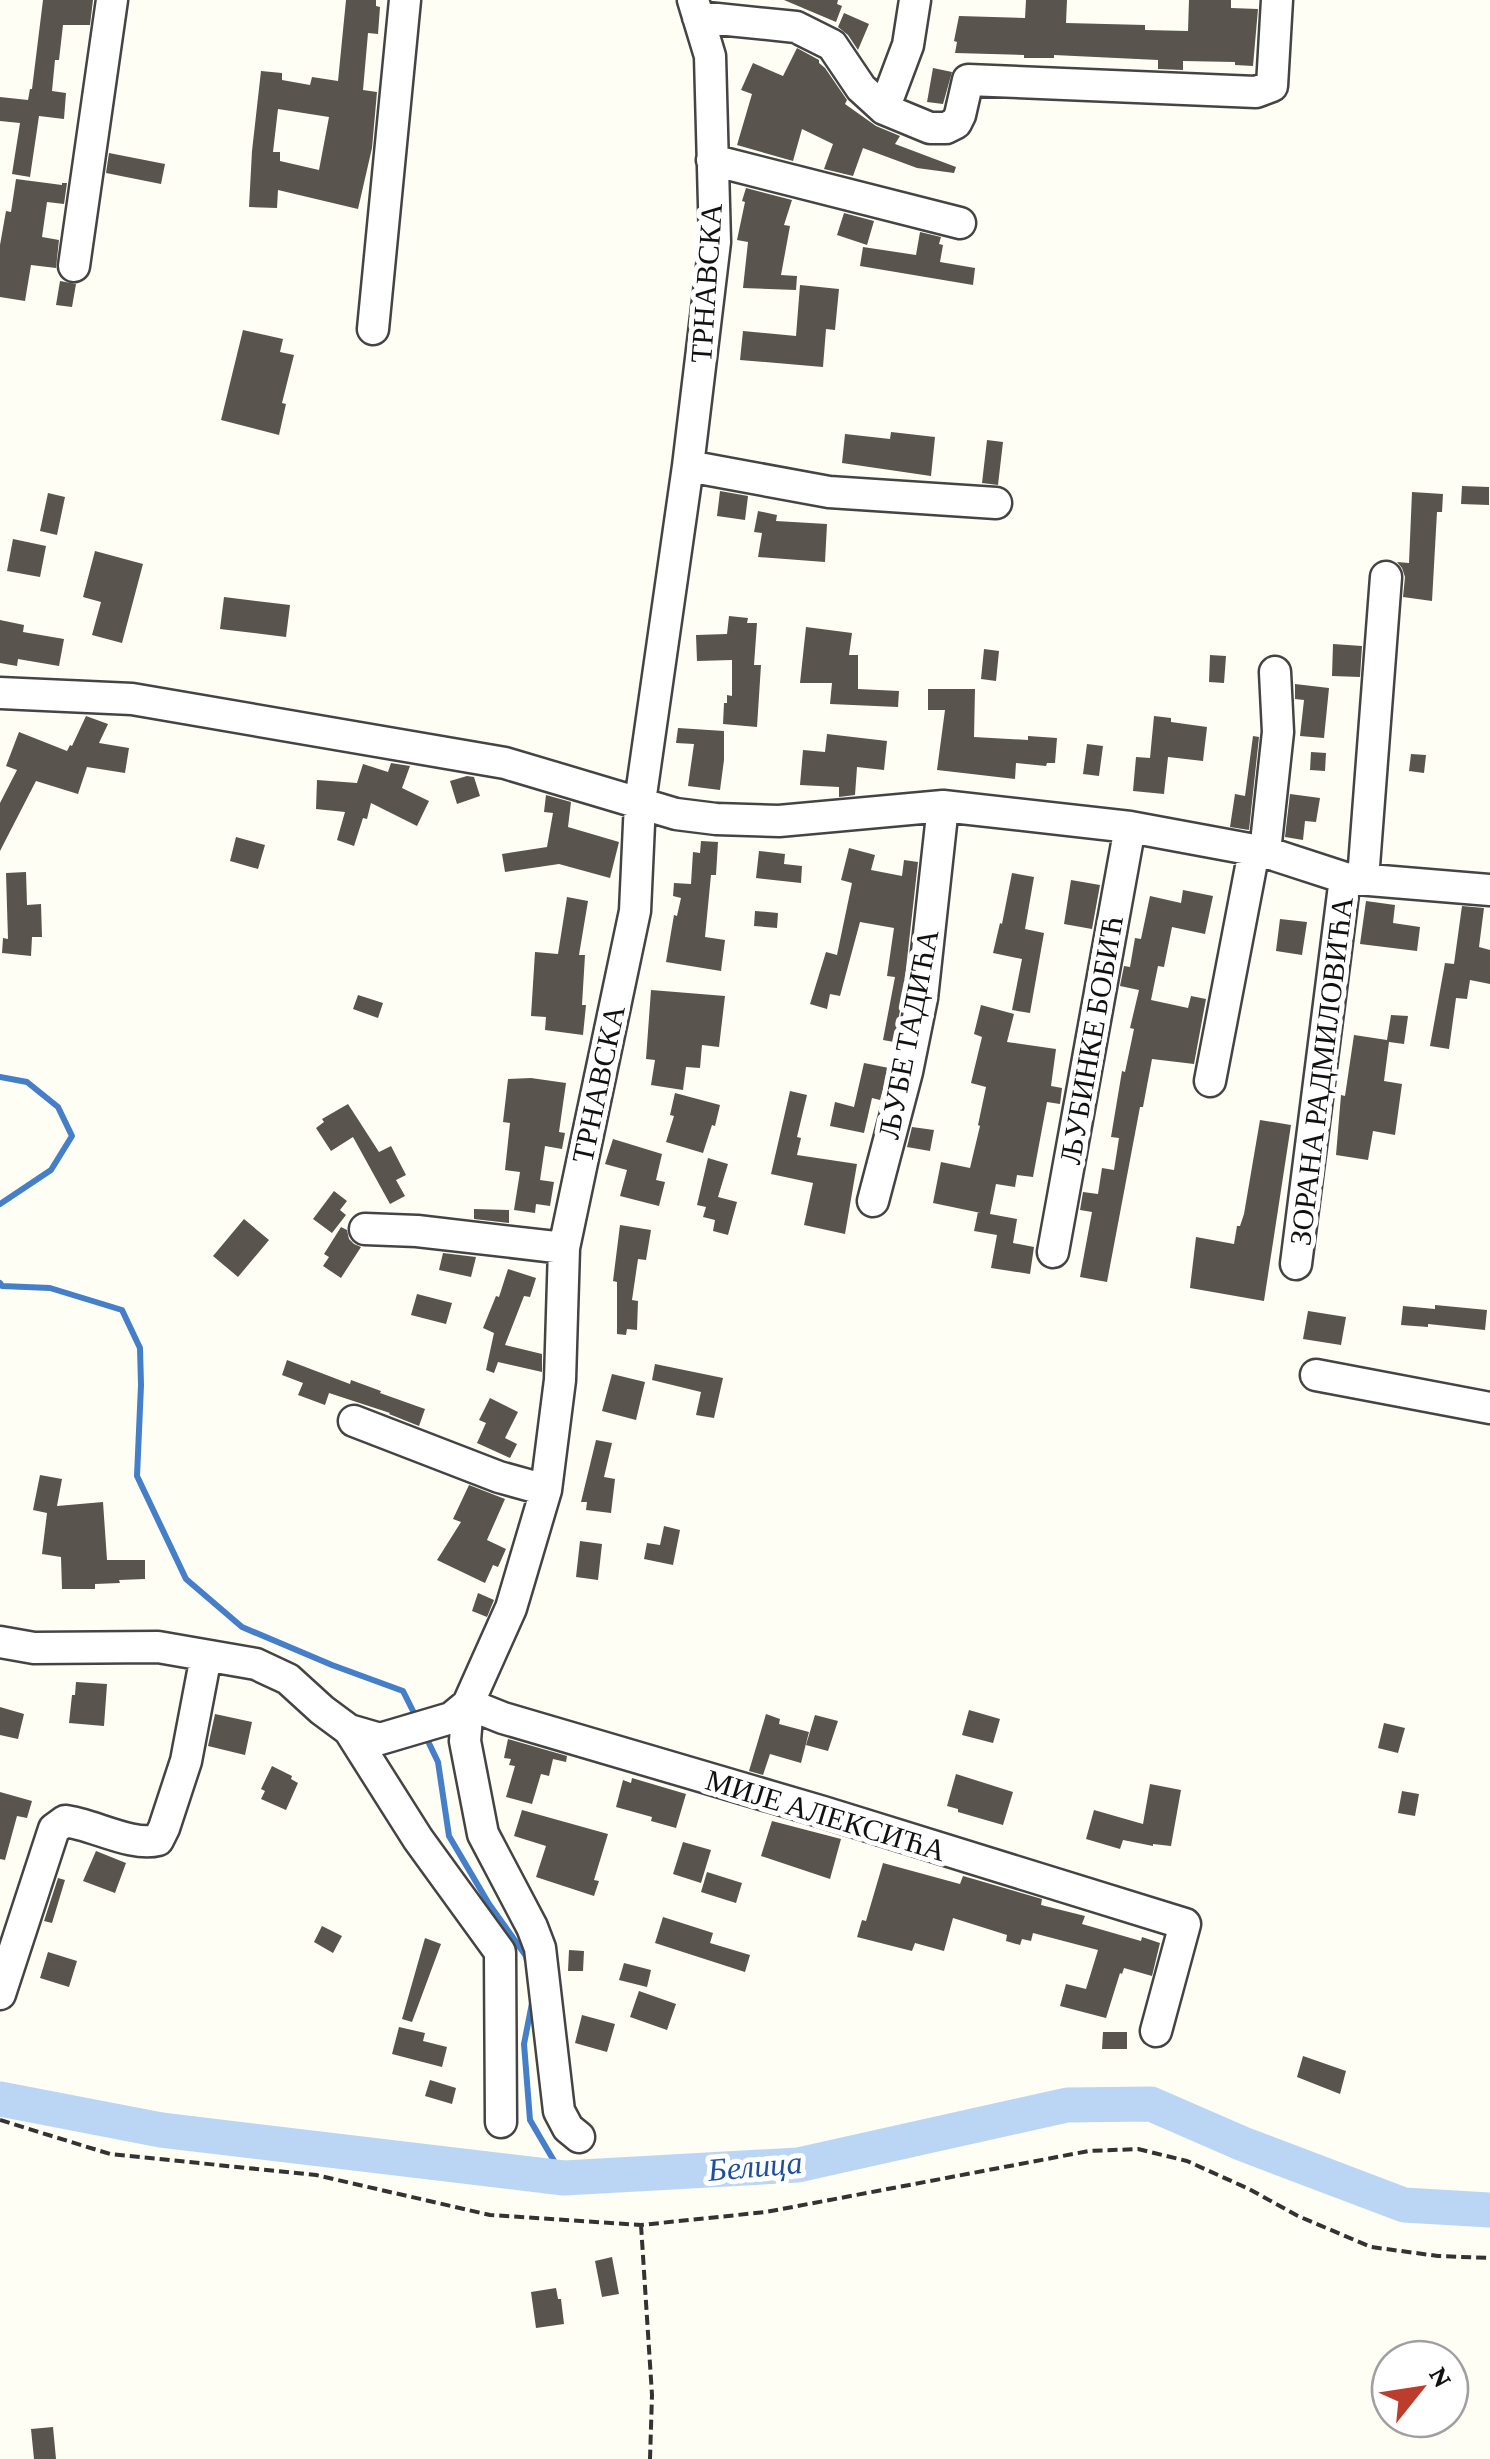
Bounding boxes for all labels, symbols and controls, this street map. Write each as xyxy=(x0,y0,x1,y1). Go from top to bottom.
street label: ТРНАВСКА xyxy=(684,202,728,364)
street label: ЗОРАНА РАДМИЛОВИЋА xyxy=(1283,894,1359,1247)
street label: ЉУБИНКЕ БОБИЋ xyxy=(1053,913,1129,1167)
street label: ЉУБЕ ТАДИЋА xyxy=(871,926,945,1142)
street label: ТРНАВСКА xyxy=(565,1002,631,1166)
street label: МИЈЕ АЛЕКСИЋА xyxy=(702,1763,950,1867)
water label: Белица xyxy=(705,2144,804,2188)
north arrow xyxy=(1370,2339,1470,2439)
text: N xyxy=(1423,2361,1459,2393)

